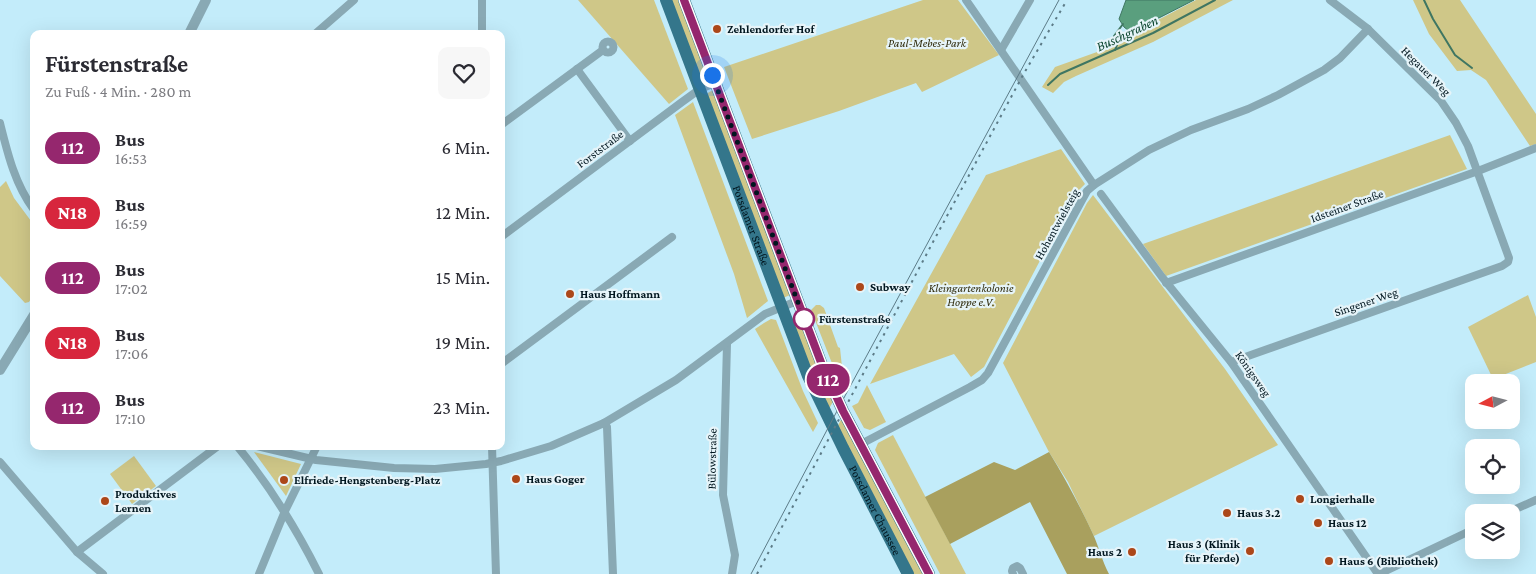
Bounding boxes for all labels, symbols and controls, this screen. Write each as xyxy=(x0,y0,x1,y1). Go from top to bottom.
water label: Buschgraben xyxy=(1093,12,1161,54)
place label: Zehlendorfer Hof xyxy=(727,22,815,36)
marker: Zehlendorfer Hof xyxy=(711,23,723,35)
park label: Paul-Mebes-Park xyxy=(888,36,967,50)
street label: Hegauer Weg xyxy=(1398,43,1454,99)
button: heart xyxy=(438,47,490,99)
text: Fürstenstraße xyxy=(45,50,188,77)
your location xyxy=(700,63,725,88)
text: Zu Fuß · 4 Min. · 280 m xyxy=(45,83,191,100)
street label: Forststraße xyxy=(574,127,626,171)
text: Bus xyxy=(115,129,145,150)
text: 6 Min. xyxy=(441,137,490,158)
text: 112 xyxy=(61,138,84,158)
text: 16:53 xyxy=(115,150,147,167)
street label: Potsdamer Straße xyxy=(730,183,773,268)
street label: Hohentwielsteig xyxy=(1032,186,1082,262)
street label: Idsteiner Straße xyxy=(1309,186,1385,226)
text: Bus xyxy=(115,194,145,215)
text: 12 Min. xyxy=(436,202,490,223)
text: N18 xyxy=(58,203,87,223)
text: 16:59 xyxy=(115,215,148,232)
text: Bus xyxy=(115,259,145,280)
text: 15 Min. xyxy=(436,267,490,288)
text: 112 xyxy=(61,268,84,288)
text: 17:02 xyxy=(115,280,148,297)
place label: Subway xyxy=(870,280,910,294)
marker: Subway xyxy=(854,281,866,293)
park label: Kleingartenkolonie Hoppe e.V. xyxy=(928,281,1014,309)
street label: Singener Weg xyxy=(1332,285,1400,319)
place label: Haus Hoffmann xyxy=(580,287,660,301)
marker: Haus Hoffmann xyxy=(564,288,576,300)
marker: Fürstenstraße xyxy=(793,308,815,330)
place label: Fürstenstraße xyxy=(819,312,891,326)
text: Bus xyxy=(115,324,145,345)
text: 19 Min. xyxy=(435,332,490,353)
text: N18 xyxy=(58,333,87,353)
text: 17:06 xyxy=(115,345,148,362)
street label: Königsweg xyxy=(1232,348,1274,400)
line badge: 112 xyxy=(799,364,857,396)
text: 112 xyxy=(817,370,839,390)
north arrow xyxy=(1465,374,1520,429)
map controls xyxy=(1465,374,1520,559)
text: Bus xyxy=(115,389,145,410)
text: 23 Min. xyxy=(433,397,490,418)
text: 112 xyxy=(61,398,84,418)
text: 17:10 xyxy=(115,410,145,427)
street label: Bülowstraße xyxy=(704,428,720,490)
button: locate xyxy=(1465,439,1520,494)
street label: Potsdamer Chaussee xyxy=(846,463,904,557)
place label: Haus Goger xyxy=(526,472,585,486)
place label: Elfriede-Hengstenberg-Platz xyxy=(294,473,441,487)
marker: Haus Goger xyxy=(510,473,522,485)
marker: Elfriede-Hengstenberg-Platz xyxy=(278,474,290,486)
place label: Produktives Lernen xyxy=(115,487,176,515)
place label: Longierhalle xyxy=(1310,492,1375,506)
marker: Longierhalle xyxy=(1294,493,1306,505)
marker: Produktives Lernen xyxy=(99,495,111,507)
button: layers xyxy=(1465,504,1520,559)
place label: Haus 3.2 xyxy=(1237,506,1280,520)
marker: Haus 3.2 xyxy=(1221,507,1233,519)
place label: Haus 12 xyxy=(1328,516,1367,530)
marker: Haus 12 xyxy=(1312,517,1324,529)
place label: Haus 3 (Klinik für Pferde) xyxy=(1168,537,1240,565)
place label: Haus 2 xyxy=(1088,545,1122,559)
marker: Haus 3 (Klinik für Pferde) xyxy=(1244,545,1256,557)
marker: Haus 2 xyxy=(1126,546,1138,558)
place label: Haus 6 (Bibliothek) xyxy=(1339,554,1439,568)
marker: Haus 6 (Bibliothek) xyxy=(1323,555,1335,567)

